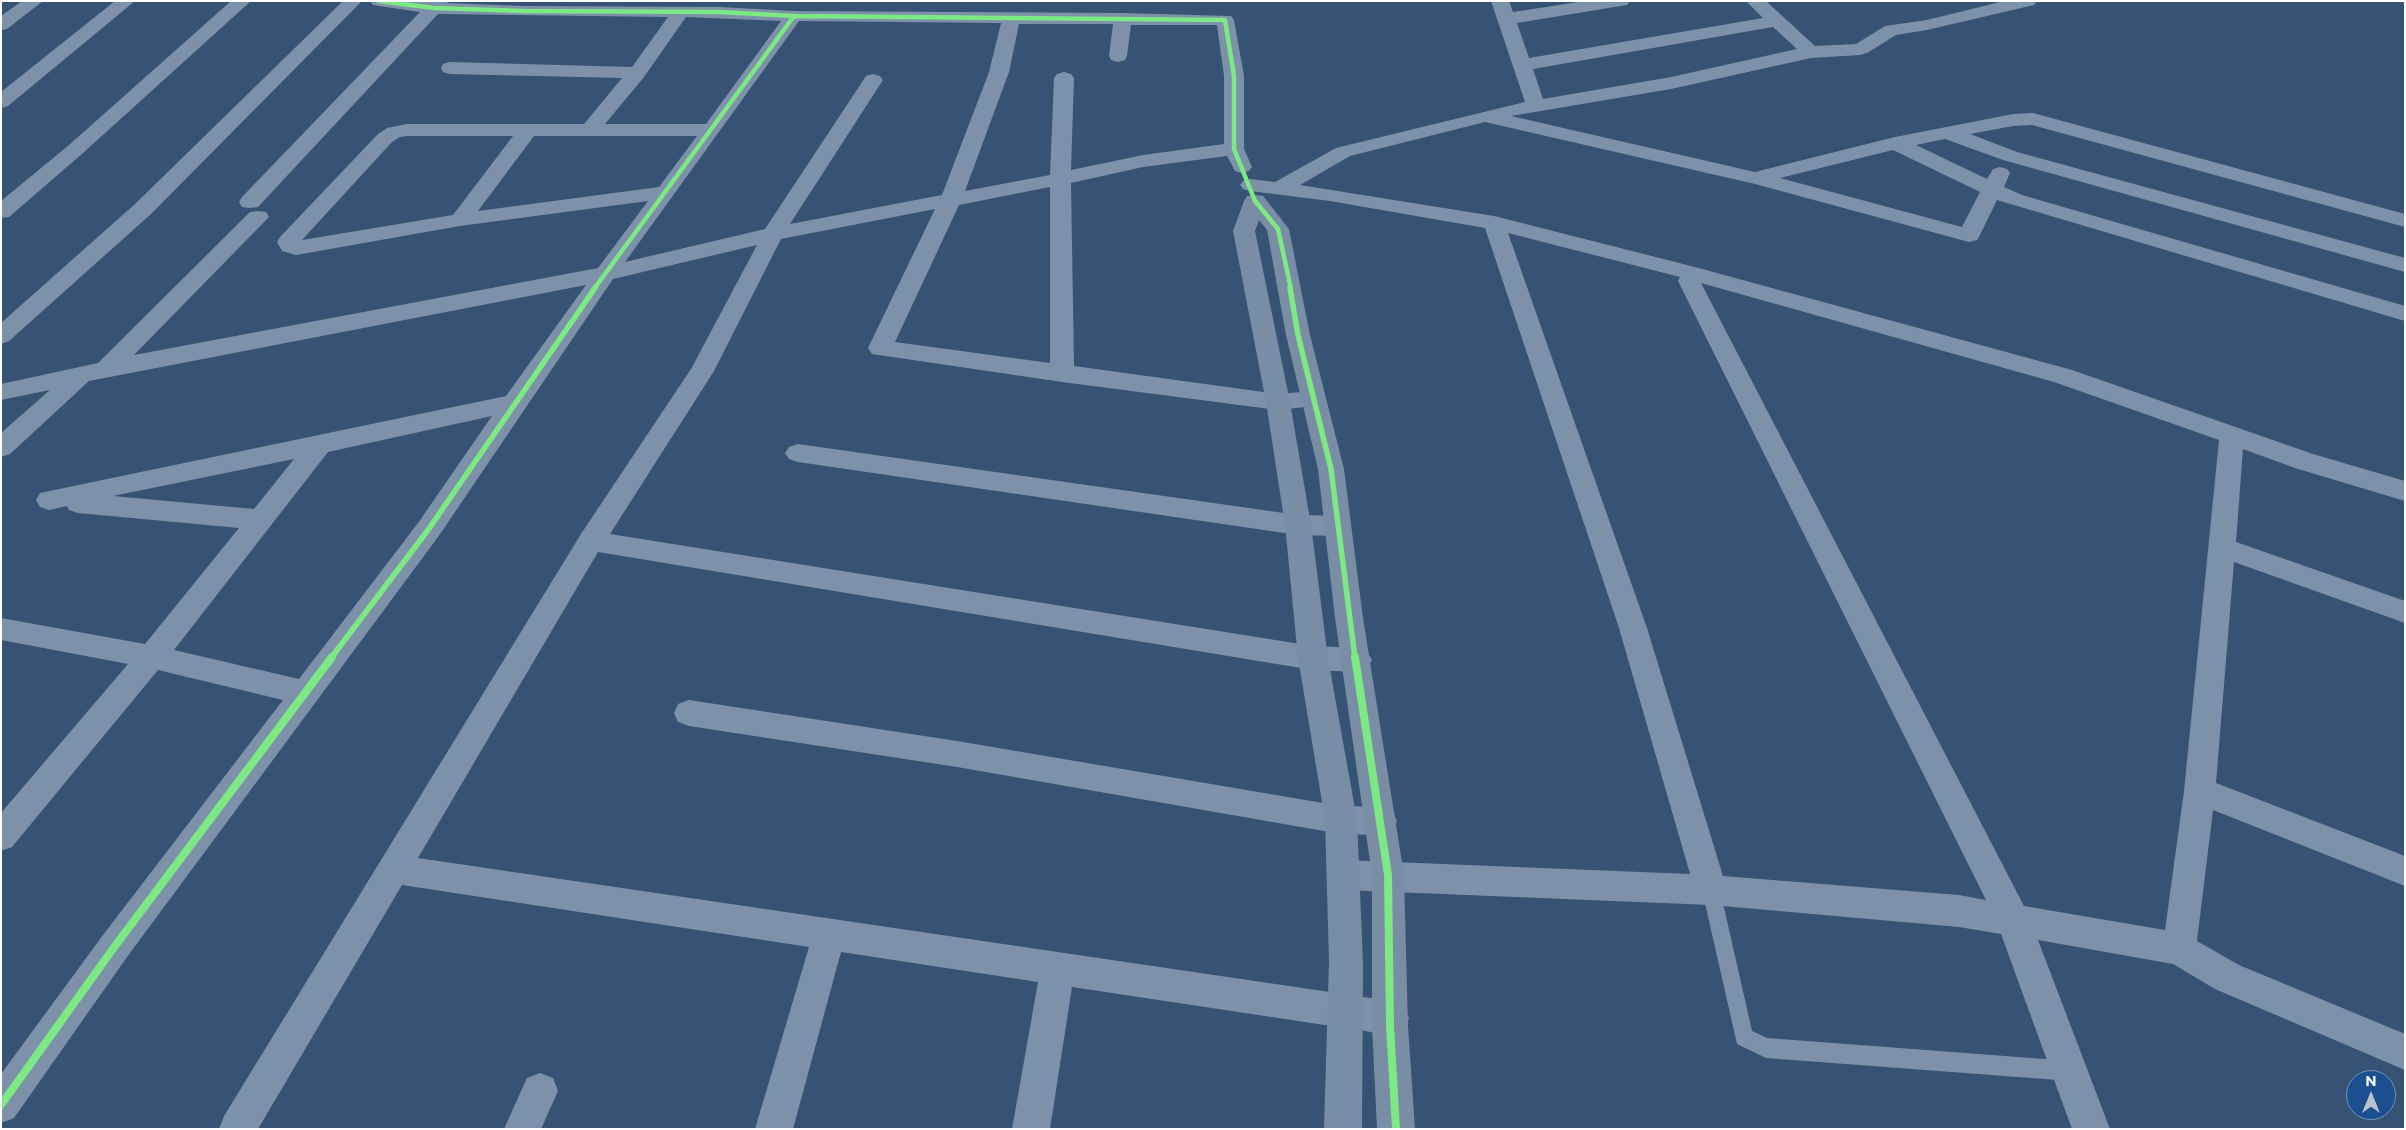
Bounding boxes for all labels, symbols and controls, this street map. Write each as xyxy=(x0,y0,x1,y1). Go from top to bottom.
north arrow xyxy=(2346,1070,2396,1120)
text: N xyxy=(2365,1072,2377,1090)

